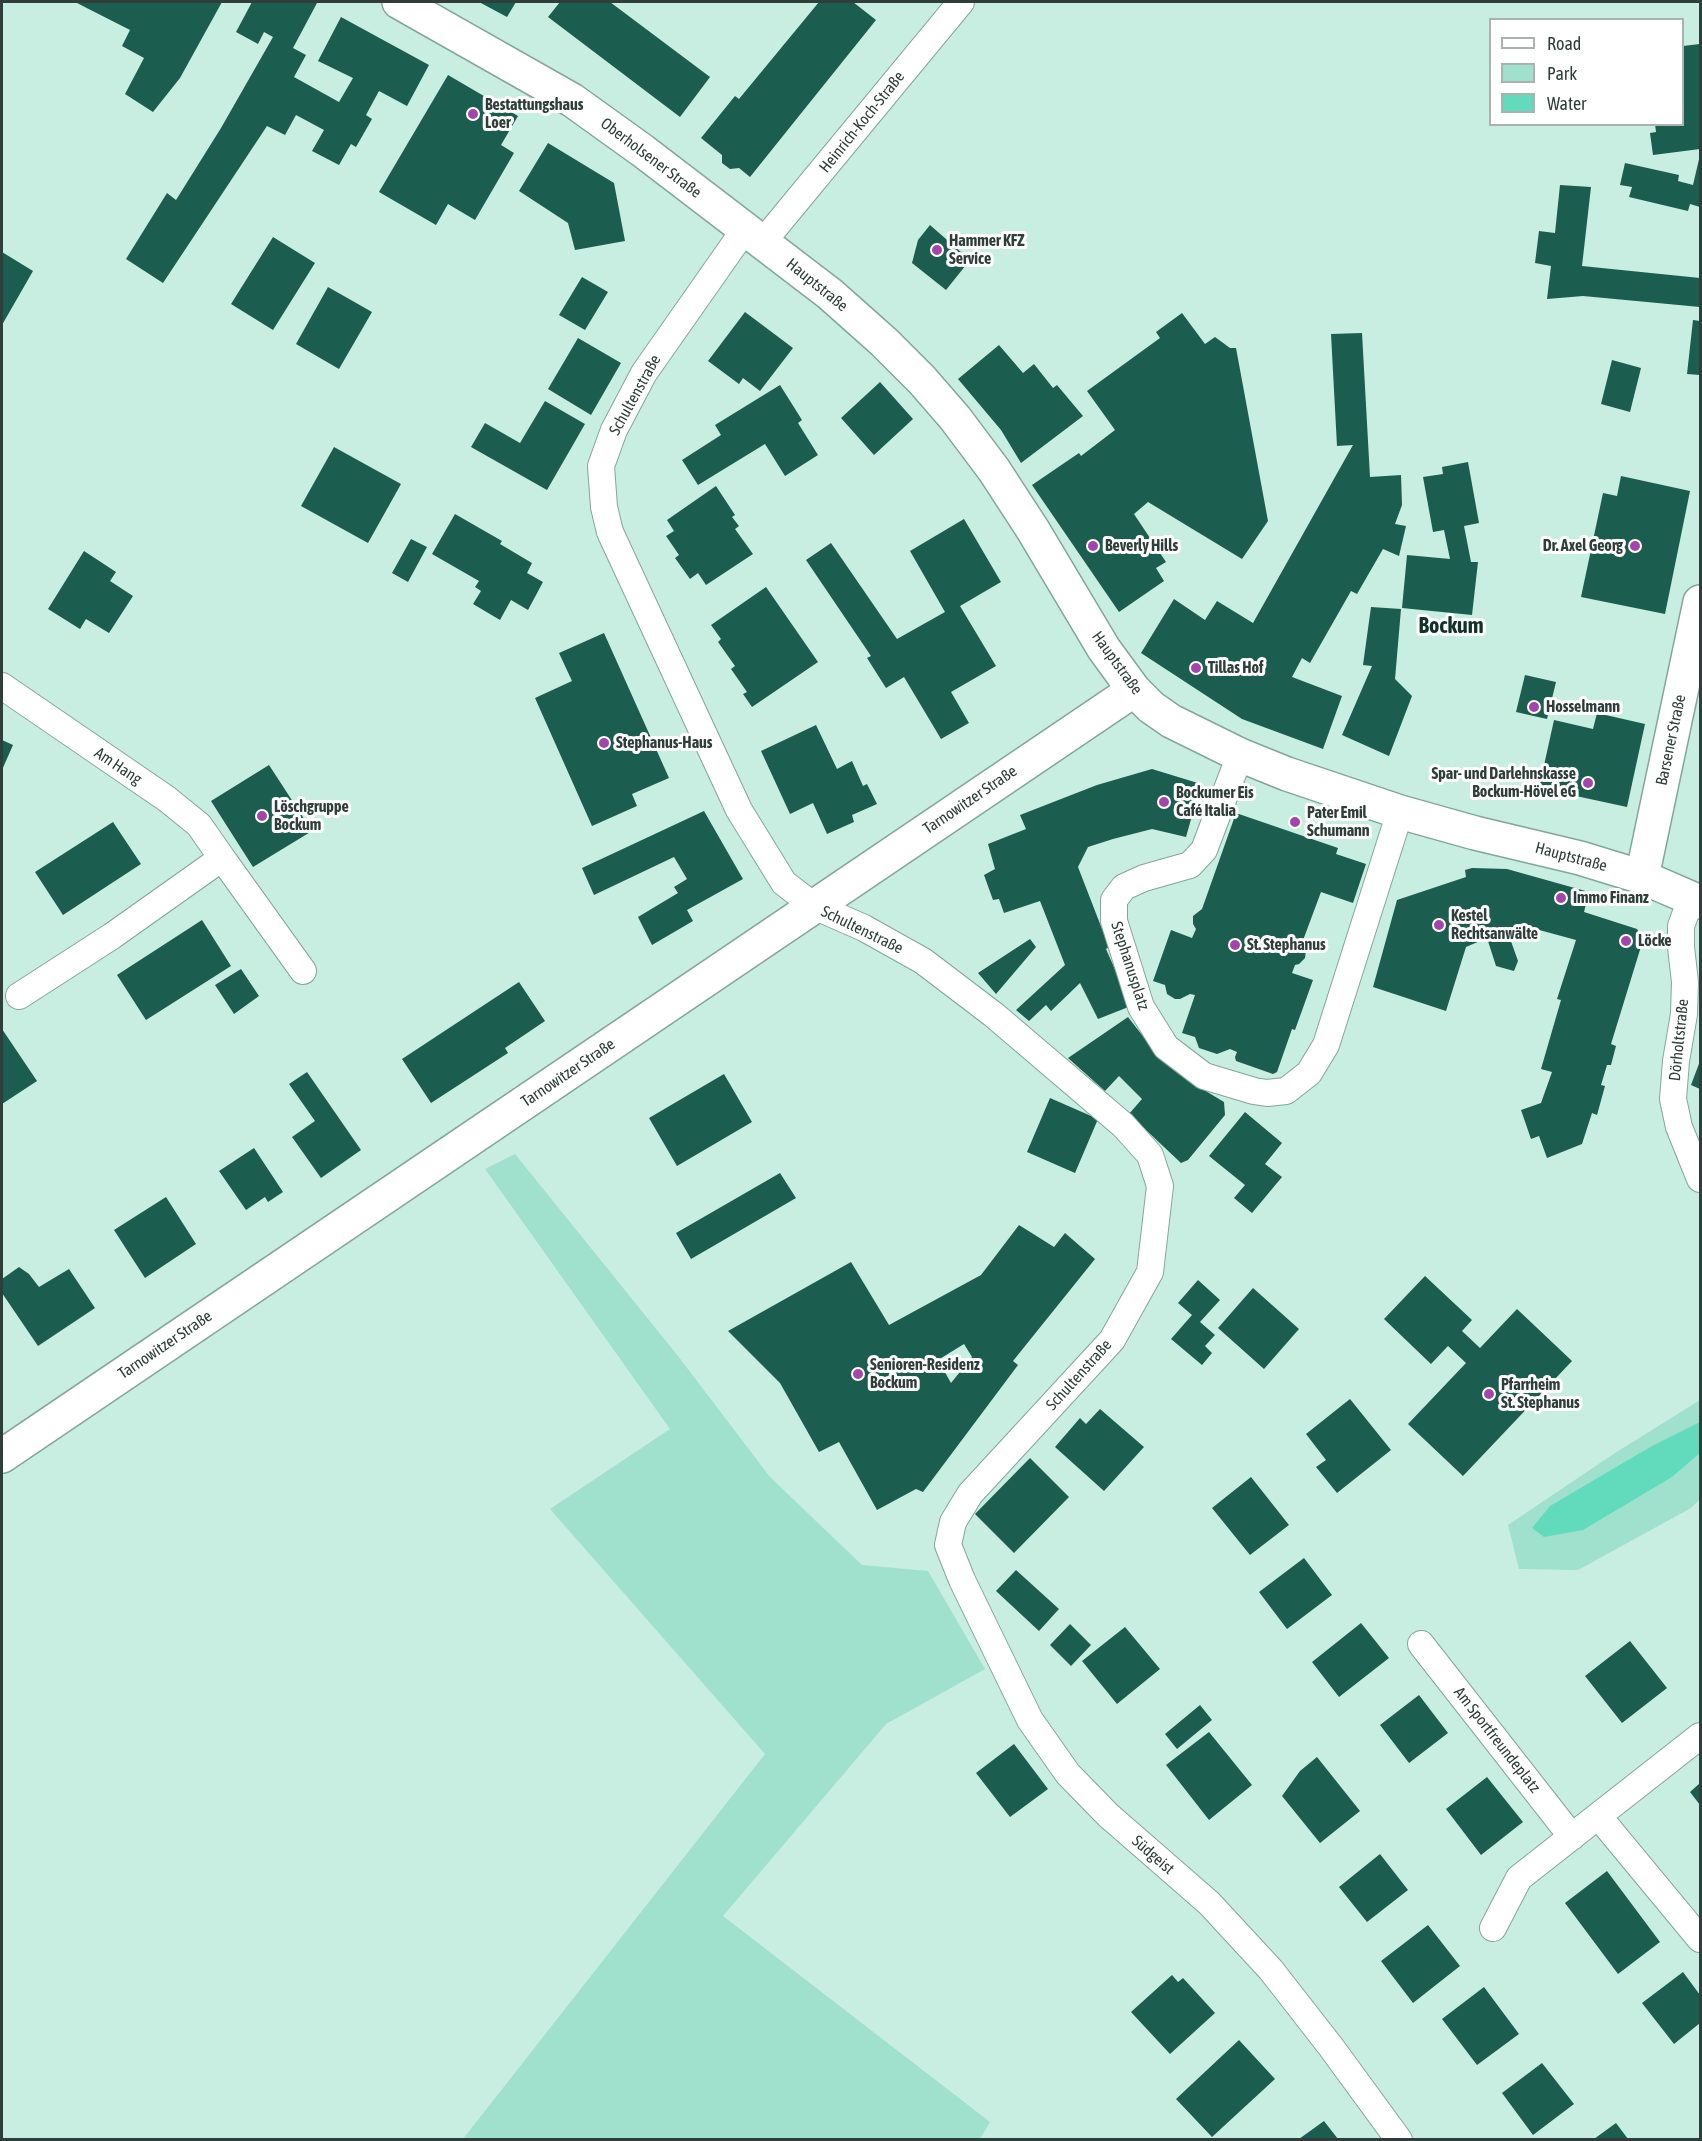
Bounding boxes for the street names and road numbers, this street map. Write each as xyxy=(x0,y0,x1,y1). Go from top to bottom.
street label: Heinrich-Koch-Straße xyxy=(815,67,909,177)
street label: Oberholsener Straße xyxy=(597,114,705,202)
street label: Hauptstraße xyxy=(782,254,852,316)
street label: Schultenstraße xyxy=(605,352,665,438)
street label: Hauptstraße xyxy=(1088,628,1146,698)
street label: Barsener Straße xyxy=(1652,693,1690,787)
street label: Am Hang xyxy=(91,743,145,789)
street label: Tarnowitzer Straße xyxy=(920,762,1020,838)
street label: Hauptstraße xyxy=(1533,838,1609,876)
street label: Schultenstraße xyxy=(818,902,906,958)
street label: Stephanusplatz xyxy=(1107,919,1153,1013)
street label: Dörholtstraße xyxy=(1665,998,1693,1082)
street label: Tarnowitzer Straße xyxy=(518,1035,618,1111)
street label: Tarnowitzer Straße xyxy=(115,1307,215,1383)
street label: Schultenstraße xyxy=(1042,1336,1116,1414)
street label: Am Sportfreundeplatz xyxy=(1450,1683,1544,1797)
street label: Südgeist xyxy=(1128,1831,1178,1879)

